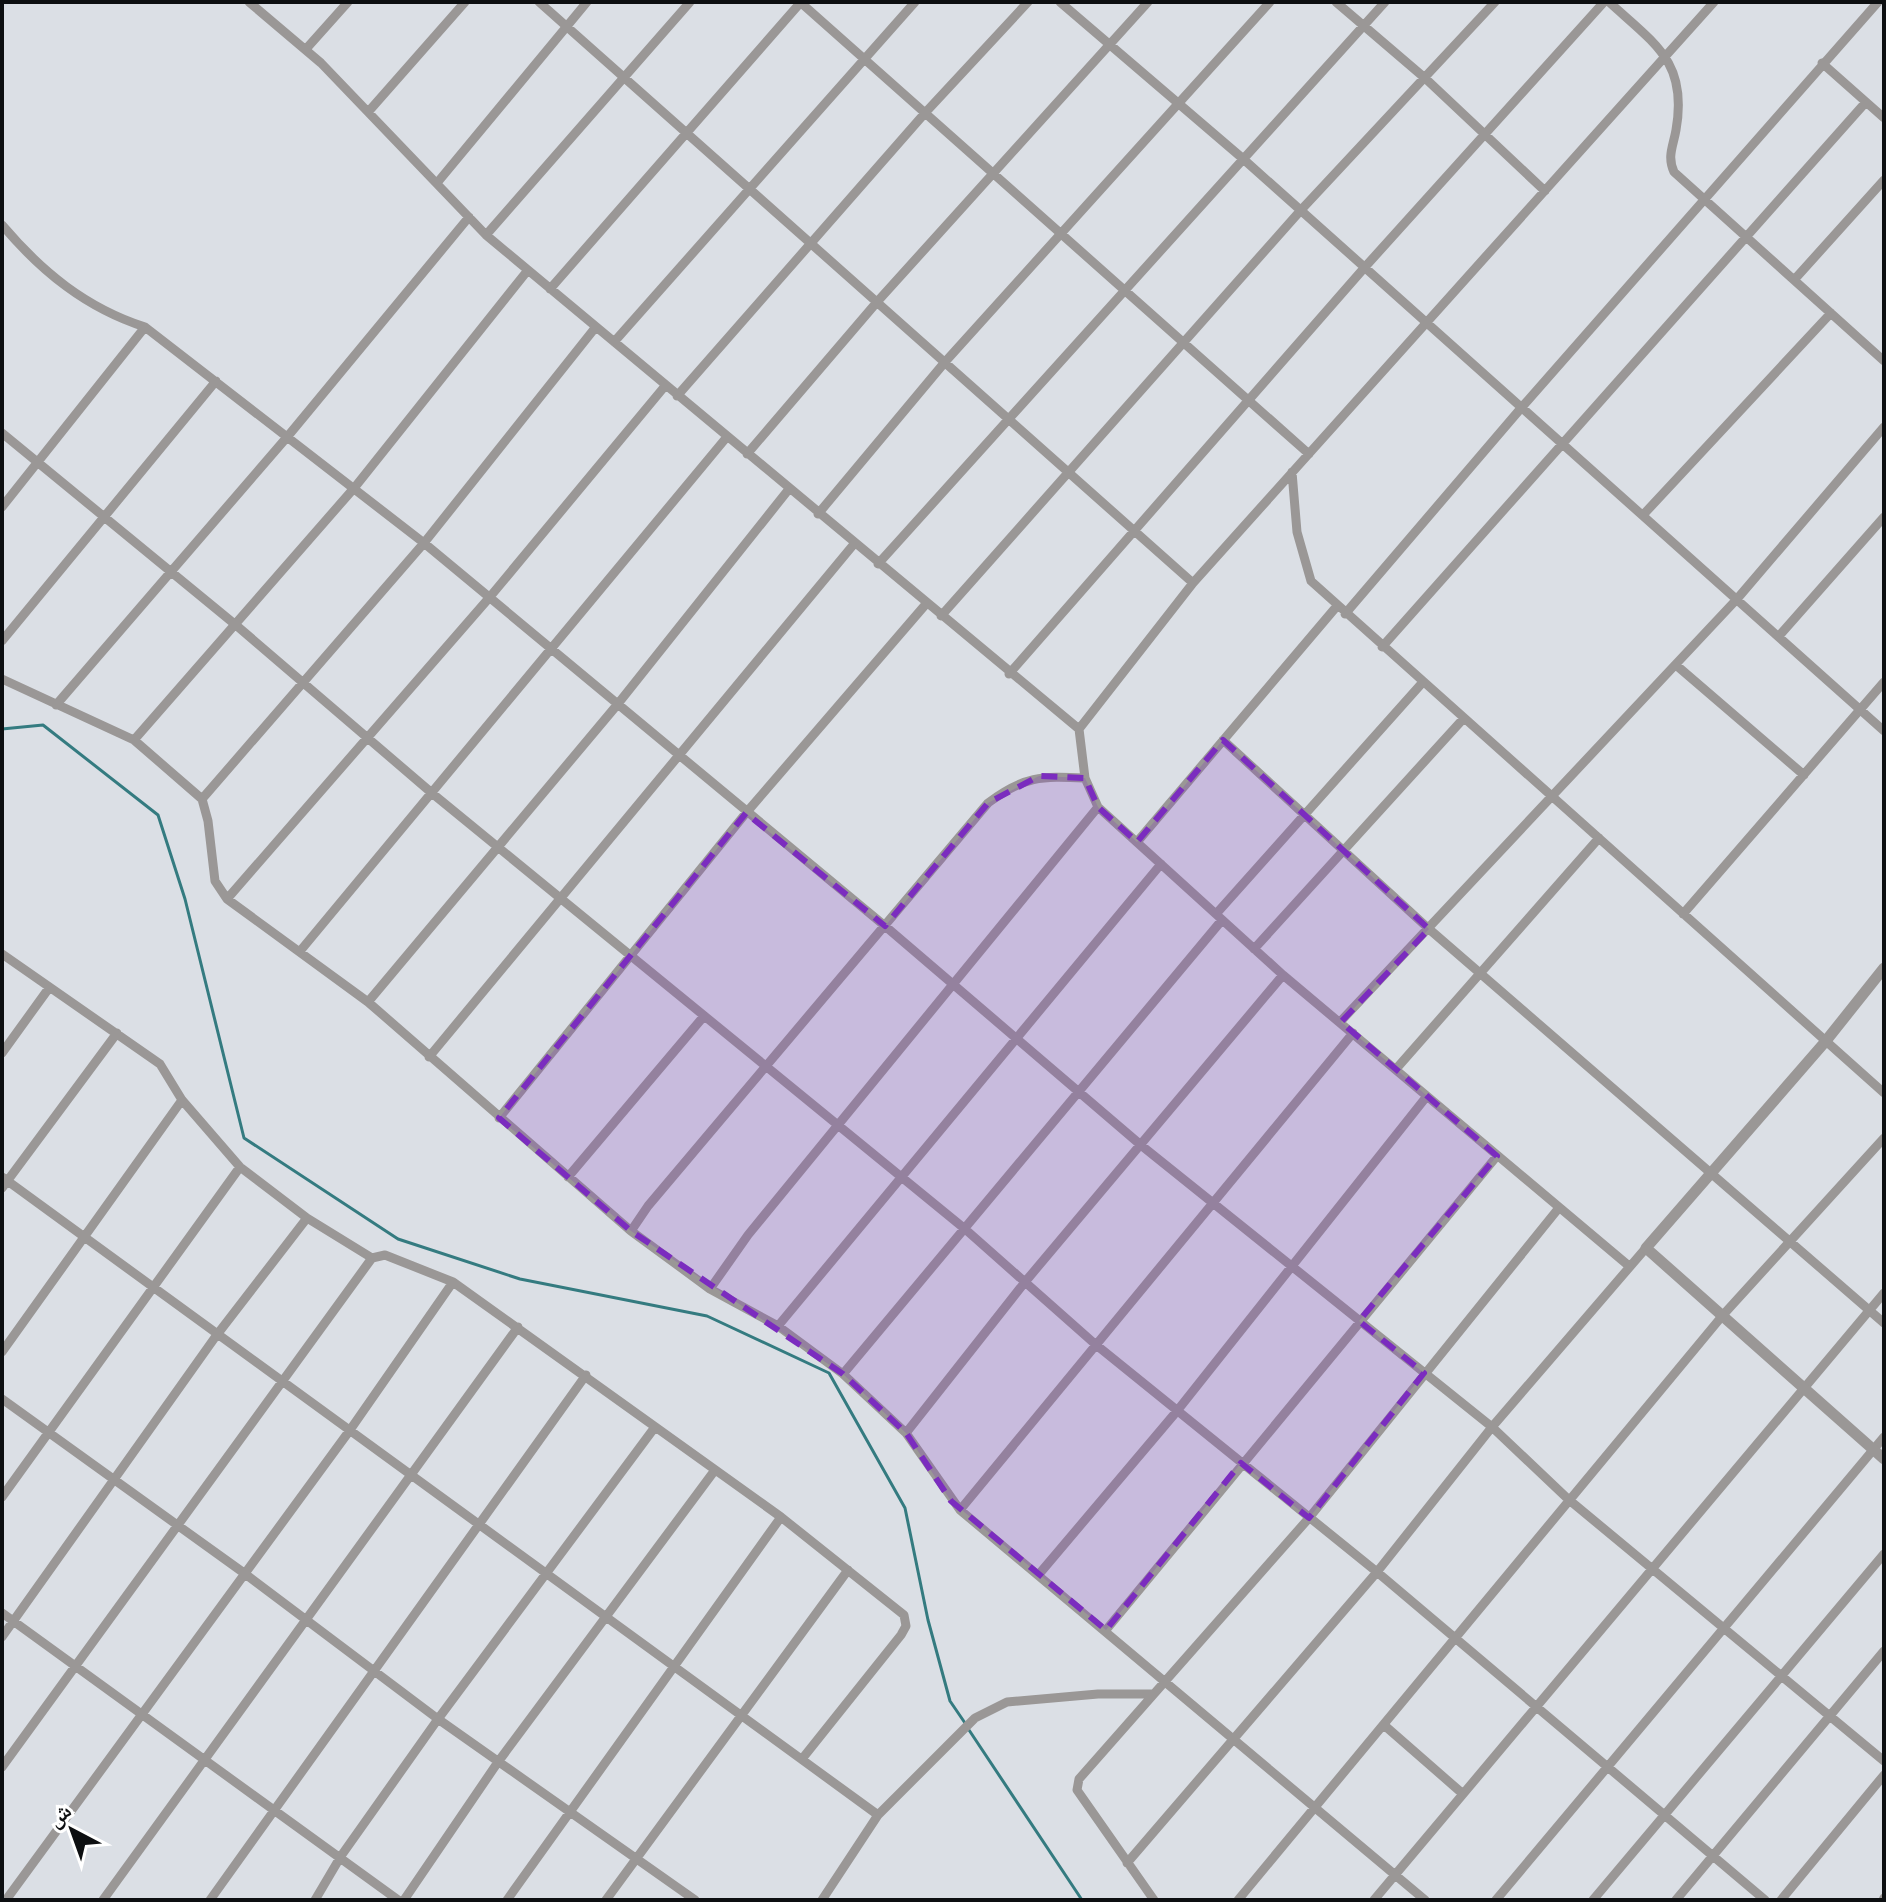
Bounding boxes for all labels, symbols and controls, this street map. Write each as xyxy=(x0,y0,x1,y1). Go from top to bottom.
north arrow xyxy=(32,1790,112,1870)
text: ش xyxy=(42,1798,77,1833)

